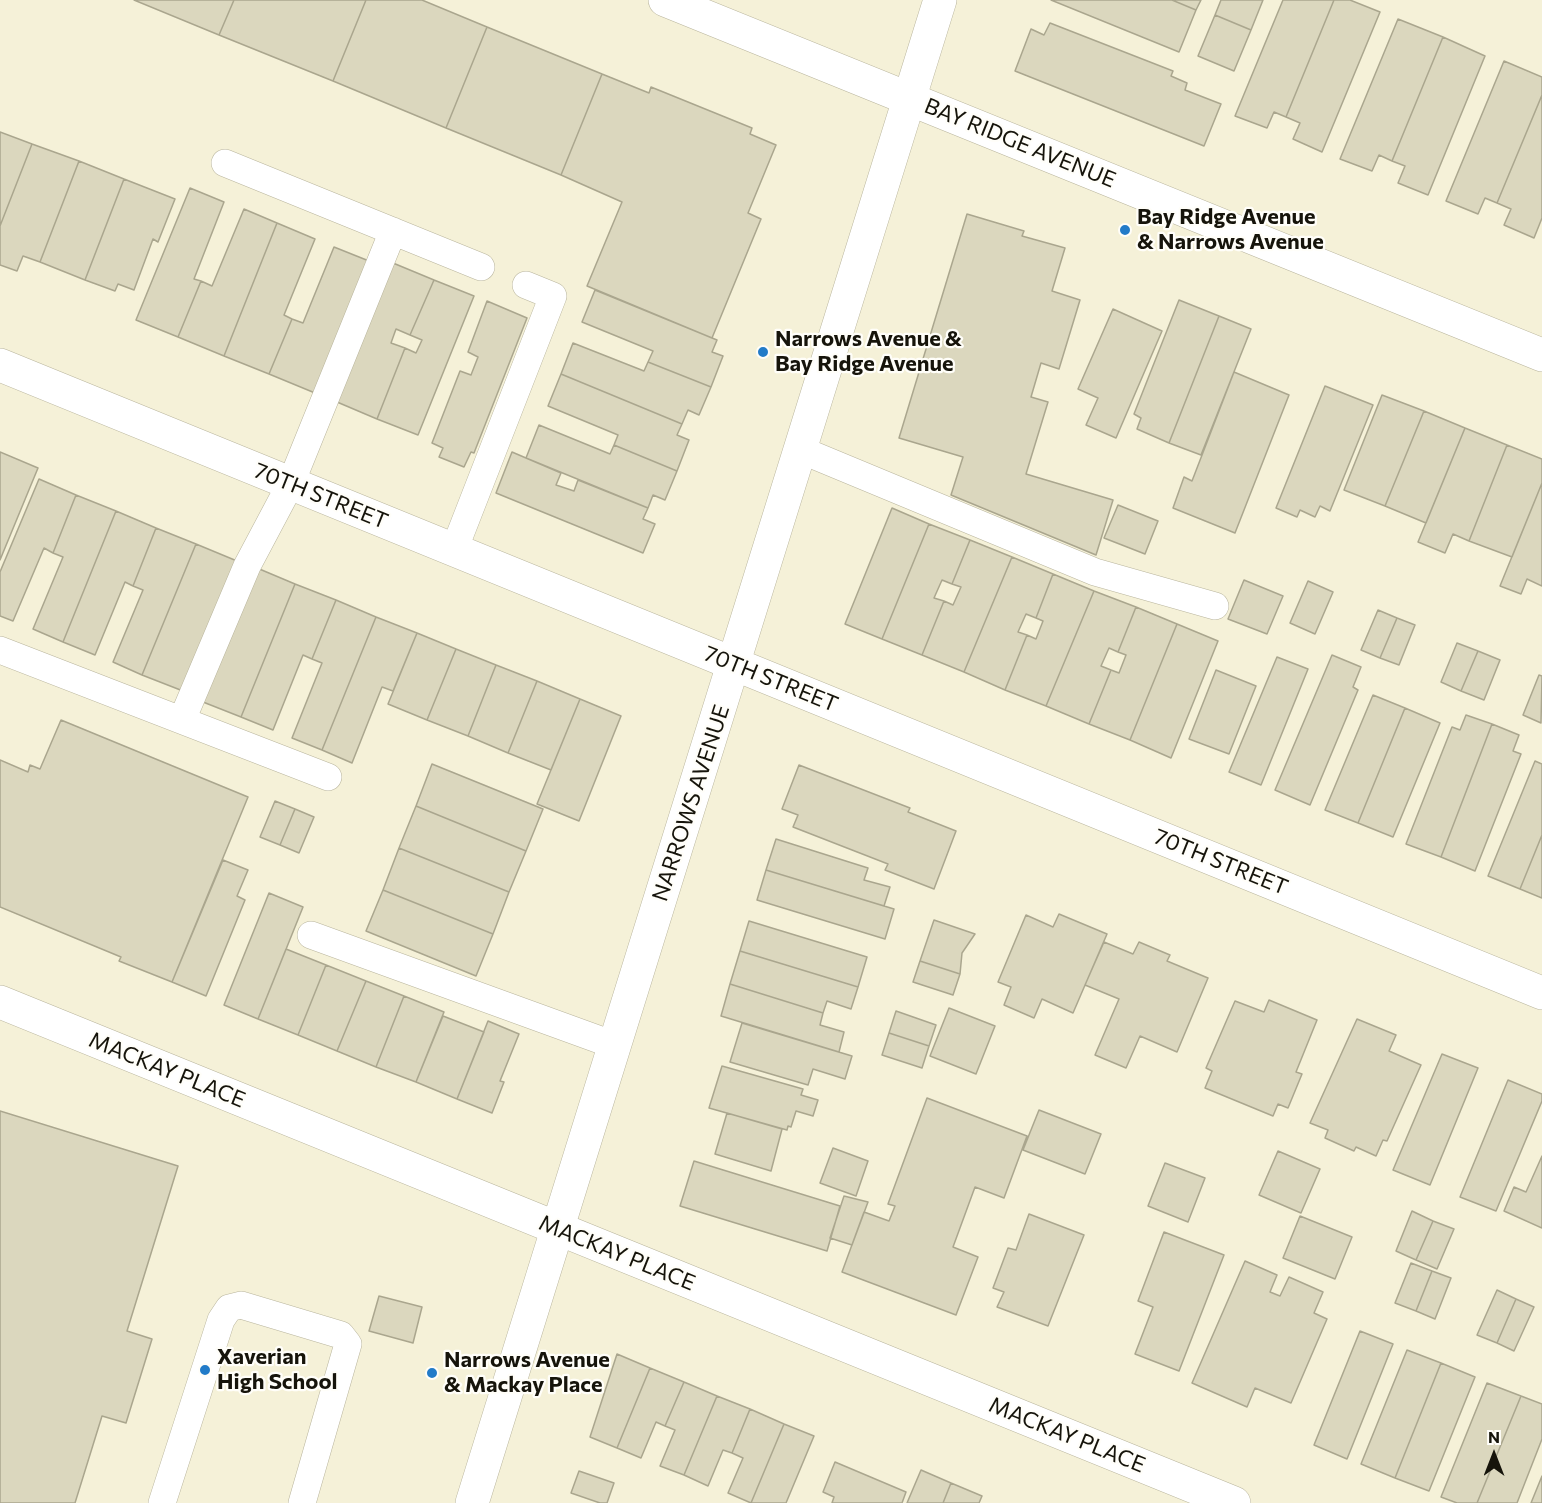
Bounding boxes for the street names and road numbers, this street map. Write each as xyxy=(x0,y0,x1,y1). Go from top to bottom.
street label: BAY RIDGE AVENUE xyxy=(921,93,1119,193)
street label: 70TH STREET xyxy=(250,457,392,535)
street label: 70TH STREET xyxy=(700,640,842,718)
street label: NARROWS AVENUE xyxy=(647,701,735,905)
street label: 70TH STREET xyxy=(1150,823,1292,901)
street label: MACKAY PLACE xyxy=(85,1027,249,1113)
street label: MACKAY PLACE xyxy=(535,1210,699,1296)
street label: MACKAY PLACE xyxy=(985,1392,1149,1478)

